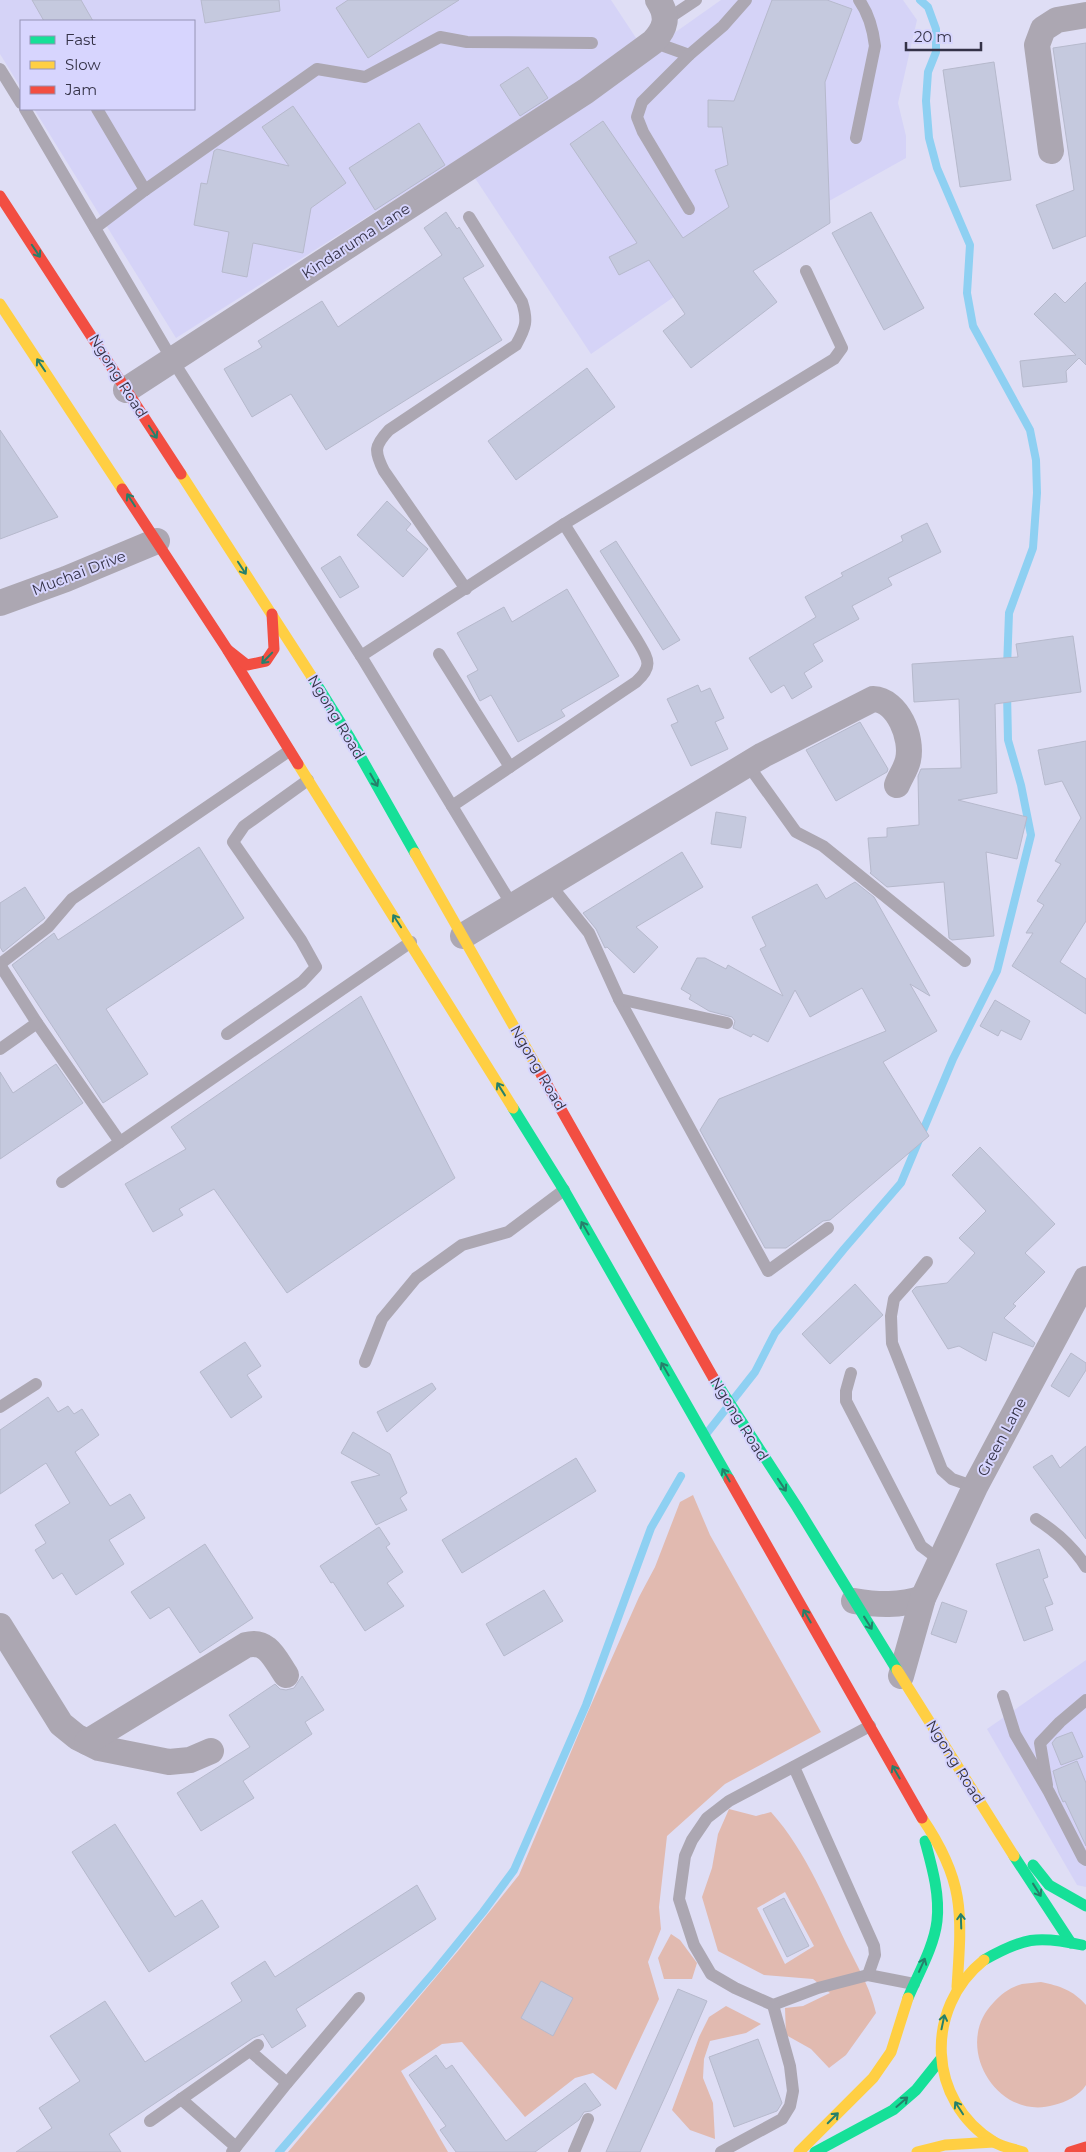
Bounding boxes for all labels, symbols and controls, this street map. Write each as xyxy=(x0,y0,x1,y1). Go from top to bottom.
legend xyxy=(20,20,195,110)
scale bar xyxy=(906,20,981,52)
text: 20 m xyxy=(914,27,952,46)
text: Fast xyxy=(65,30,96,49)
text: Slow xyxy=(65,55,101,74)
text: Jam xyxy=(64,80,97,99)
street label: Kindaruma Lane xyxy=(298,198,414,283)
one-way arrow xyxy=(32,244,42,258)
street label: Ngong Road xyxy=(85,330,152,421)
one-way arrow xyxy=(36,358,46,372)
one-way arrow xyxy=(149,424,159,438)
one-way arrow xyxy=(126,494,136,508)
street label: Muchai Drive xyxy=(29,546,128,599)
one-way arrow xyxy=(238,560,248,574)
one-way arrow xyxy=(261,652,273,665)
street label: Ngong Road xyxy=(304,671,369,763)
one-way arrow xyxy=(369,773,379,788)
one-way arrow xyxy=(392,914,402,928)
street label: Ngong Road xyxy=(506,1022,571,1114)
one-way arrow xyxy=(496,1082,506,1096)
one-way arrow xyxy=(580,1221,590,1235)
one-way arrow xyxy=(660,1362,670,1377)
street label: Ngong Road xyxy=(706,1373,773,1464)
street label: Green Lane xyxy=(973,1394,1030,1479)
one-way arrow xyxy=(721,1467,731,1482)
one-way arrow xyxy=(777,1478,787,1492)
one-way arrow xyxy=(801,1609,811,1623)
one-way arrow xyxy=(863,1615,873,1629)
street label: Ngong Road xyxy=(922,1716,989,1807)
one-way arrow xyxy=(891,1765,901,1780)
one-way arrow xyxy=(1032,1883,1042,1897)
one-way arrow xyxy=(956,1913,966,1930)
one-way arrow xyxy=(918,1958,927,1973)
one-way arrow xyxy=(939,2015,948,2031)
one-way arrow xyxy=(896,2096,909,2107)
one-way arrow xyxy=(954,2102,964,2116)
one-way arrow xyxy=(827,2111,839,2124)

